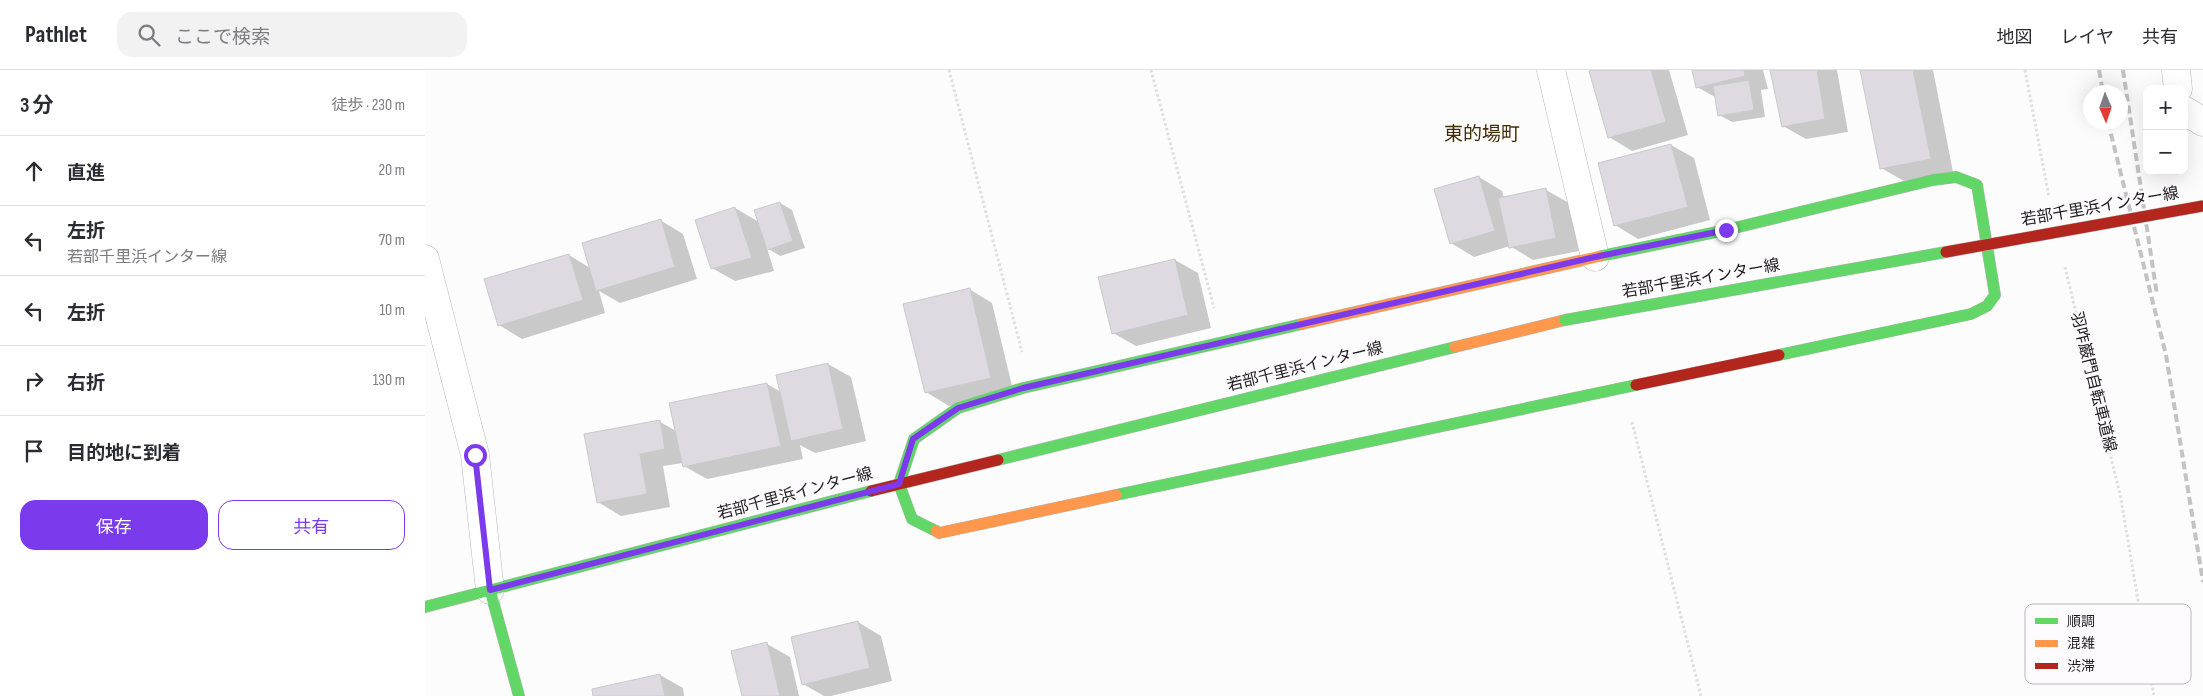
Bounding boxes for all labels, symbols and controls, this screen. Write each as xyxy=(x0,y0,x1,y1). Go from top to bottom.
search box xyxy=(117,12,467,57)
text: Pathlet xyxy=(25,20,87,49)
icon: search xyxy=(135,21,163,49)
text: ここで検索 xyxy=(175,26,270,49)
text: 地図 xyxy=(1997,27,2033,48)
text: レイヤ xyxy=(2061,27,2114,48)
text: 共有 xyxy=(2142,27,2178,48)
north arrow xyxy=(2083,85,2128,130)
map controls xyxy=(2143,85,2188,175)
button: + xyxy=(2143,85,2188,130)
text: 3 分 xyxy=(20,93,54,118)
text: 徒歩 · 230 m xyxy=(331,96,405,115)
district label: 東的場町 xyxy=(1444,123,1520,146)
button: − xyxy=(2143,130,2188,175)
icon: ahead xyxy=(20,157,48,185)
text: 20 m xyxy=(378,161,405,180)
text: 直進 xyxy=(67,162,105,185)
street label: 若部千里浜インター線 xyxy=(2020,184,2180,230)
route end xyxy=(1715,219,1738,242)
text: 左折 xyxy=(67,220,105,243)
icon: left xyxy=(20,227,48,255)
text: 70 m xyxy=(379,231,405,250)
text: 若部千里浜インター線 xyxy=(67,248,227,267)
street label: 若部千里浜インター線 xyxy=(1621,256,1781,302)
icon: left xyxy=(20,297,48,325)
text: 10 m xyxy=(379,301,405,320)
text: 左折 xyxy=(67,302,105,325)
street label: 羽咋巌門自転車道線 xyxy=(2066,310,2120,454)
street label: 若部千里浜インター線 xyxy=(1225,338,1385,396)
icon: right xyxy=(20,367,48,395)
text: 130 m xyxy=(373,371,405,390)
text: 右折 xyxy=(67,372,105,395)
icon: arrive xyxy=(20,437,48,465)
text: 目的地に到着 xyxy=(67,442,181,465)
route start xyxy=(464,444,487,467)
street label: 若部千里浜インター線 xyxy=(715,464,875,524)
button: 保存 xyxy=(20,500,208,550)
button: 共有 xyxy=(218,500,405,550)
legend xyxy=(2025,604,2191,684)
text: 順調 xyxy=(2067,613,2095,630)
text: 混雑 xyxy=(2067,635,2095,652)
text: 渋滞 xyxy=(2067,658,2095,675)

